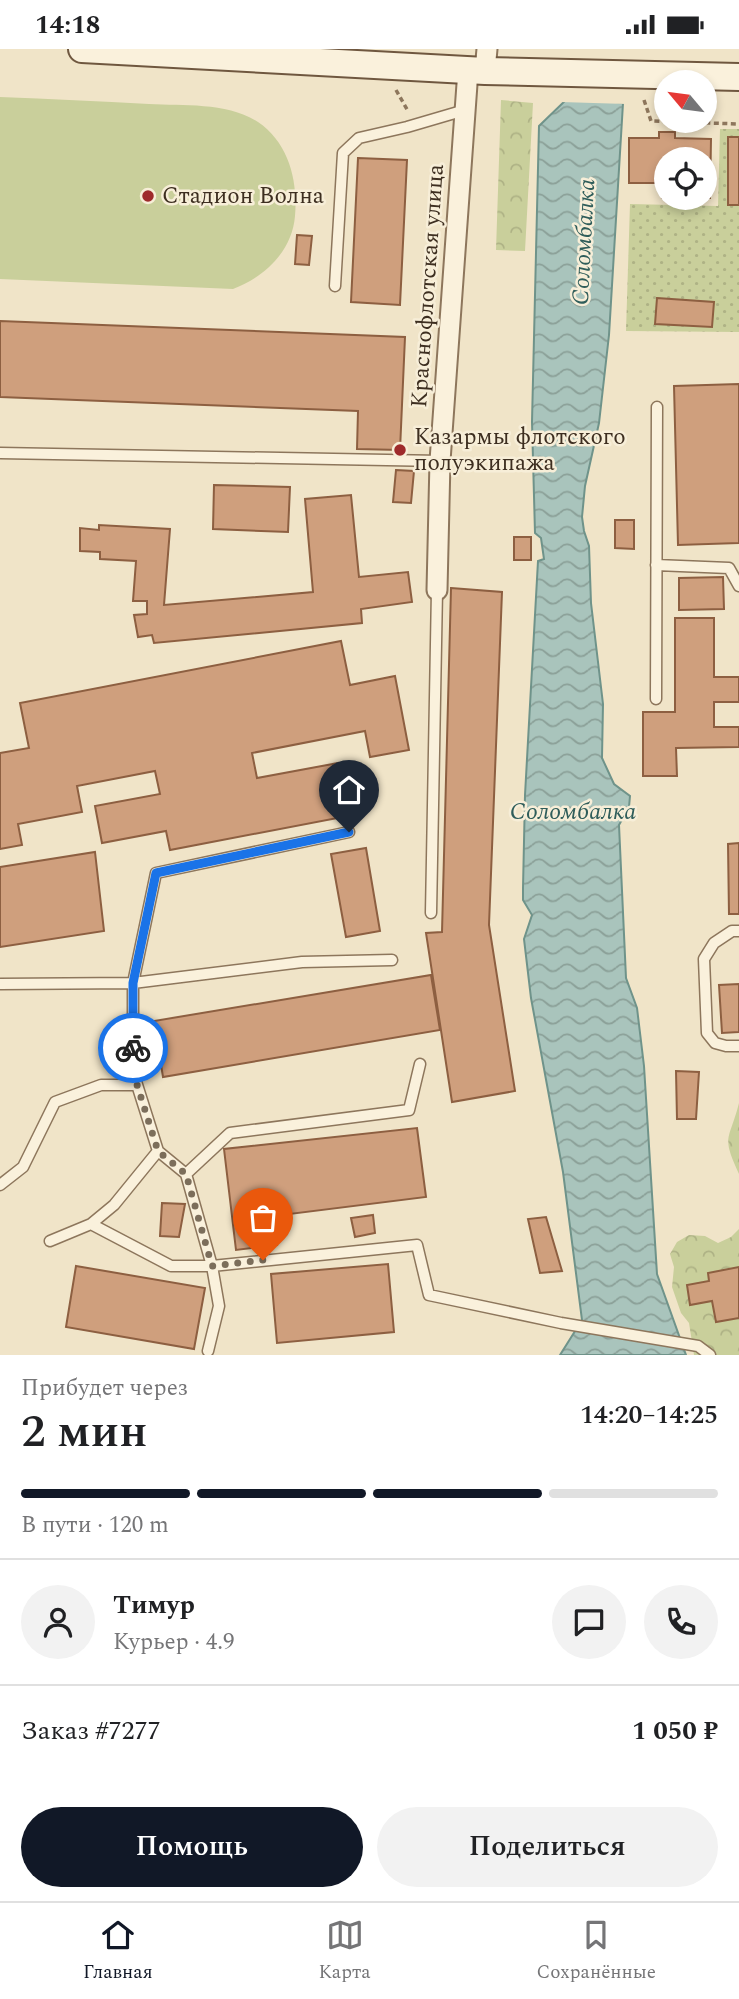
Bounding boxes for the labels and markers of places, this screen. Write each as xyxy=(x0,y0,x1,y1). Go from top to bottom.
place label: Стадион Волна xyxy=(162,179,324,214)
marker: Стадион Волна xyxy=(140,188,156,204)
place label: Казармы флотского полуэкипажа xyxy=(414,420,626,481)
marker: Казармы флотского полуэкипажа xyxy=(392,442,408,458)
pin xyxy=(319,760,379,832)
pin xyxy=(233,1188,293,1260)

